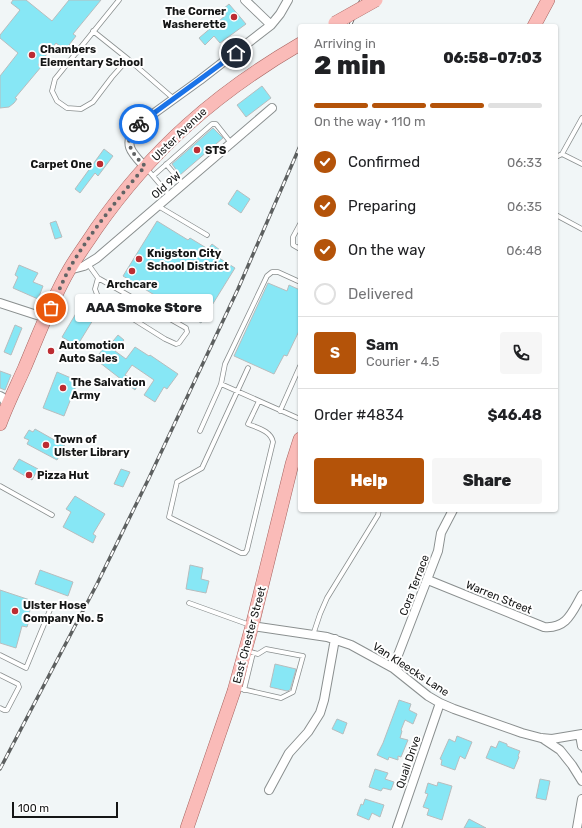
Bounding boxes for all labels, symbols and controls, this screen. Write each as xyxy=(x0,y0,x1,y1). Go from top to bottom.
place label: The Corner Washerette xyxy=(163,5,226,31)
marker: The Corner Washerette xyxy=(229,12,239,22)
pin xyxy=(219,36,253,70)
text: Arriving in xyxy=(314,36,376,51)
icon: home xyxy=(225,42,247,64)
place label: Chambers Elementary School xyxy=(40,43,143,69)
text: 06:58–07:03 xyxy=(443,49,542,67)
marker: Chambers Elementary School xyxy=(27,50,37,60)
text: 2 min xyxy=(314,50,386,81)
courier xyxy=(119,104,159,144)
street label: Ulster Avenue xyxy=(149,105,210,164)
icon: bike xyxy=(128,113,150,135)
text: On the way · 110 m xyxy=(314,114,426,129)
place label: STS xyxy=(205,144,226,157)
marker: STS xyxy=(192,145,202,155)
icon: check xyxy=(314,151,336,173)
text: Confirmed xyxy=(348,153,420,171)
text: 06:33 xyxy=(507,155,542,170)
place label: Carpet One xyxy=(30,158,92,171)
marker: Carpet One xyxy=(95,159,105,169)
street label: Old 9W xyxy=(149,169,184,202)
icon: check xyxy=(314,195,336,217)
text: Preparing xyxy=(348,197,416,215)
text: 06:35 xyxy=(507,199,542,214)
icon: check xyxy=(314,239,336,261)
text: On the way xyxy=(348,241,426,259)
text: 06:48 xyxy=(506,243,542,258)
place label: Knigston City School District xyxy=(147,247,229,273)
marker: Knigston City School District xyxy=(134,254,144,264)
marker: Archcare xyxy=(127,266,137,276)
place label: Archcare xyxy=(107,278,158,291)
text: Delivered xyxy=(348,285,413,303)
pin xyxy=(34,291,68,325)
callout: AAA Smoke Store xyxy=(75,294,213,322)
icon: bag xyxy=(40,297,62,319)
text: AAA Smoke Store xyxy=(86,300,202,315)
button: phone xyxy=(500,332,542,374)
text: Sam xyxy=(366,336,399,354)
place label: Automotion Auto Sales xyxy=(59,339,125,365)
text: S xyxy=(330,344,340,362)
marker: Automotion Auto Sales xyxy=(46,346,56,356)
text: Courier · 4.5 xyxy=(366,354,440,369)
place label: The Salvation Army xyxy=(71,376,146,402)
marker: The Salvation Army xyxy=(58,383,68,393)
text: Order #4834 xyxy=(314,406,404,424)
text: $46.48 xyxy=(487,406,542,424)
place label: Town of Ulster Library xyxy=(54,433,130,459)
marker: Town of Ulster Library xyxy=(41,440,51,450)
button: Help xyxy=(314,458,424,504)
button: Share xyxy=(432,458,542,504)
place label: Pizza Hut xyxy=(37,469,89,482)
marker: Pizza Hut xyxy=(24,470,34,480)
street label: Cora Terrace xyxy=(397,553,432,618)
street label: Warren Street xyxy=(464,578,534,617)
street label: East Chester Street xyxy=(230,584,269,685)
place label: Ulster Hose Company No. 5 xyxy=(23,599,104,625)
marker: Ulster Hose Company No. 5 xyxy=(10,606,20,616)
street label: Van Kleecks Lane xyxy=(370,640,451,699)
street label: Quail Drive xyxy=(393,734,424,790)
scale bar xyxy=(12,800,118,819)
text: 100 m xyxy=(18,802,49,815)

